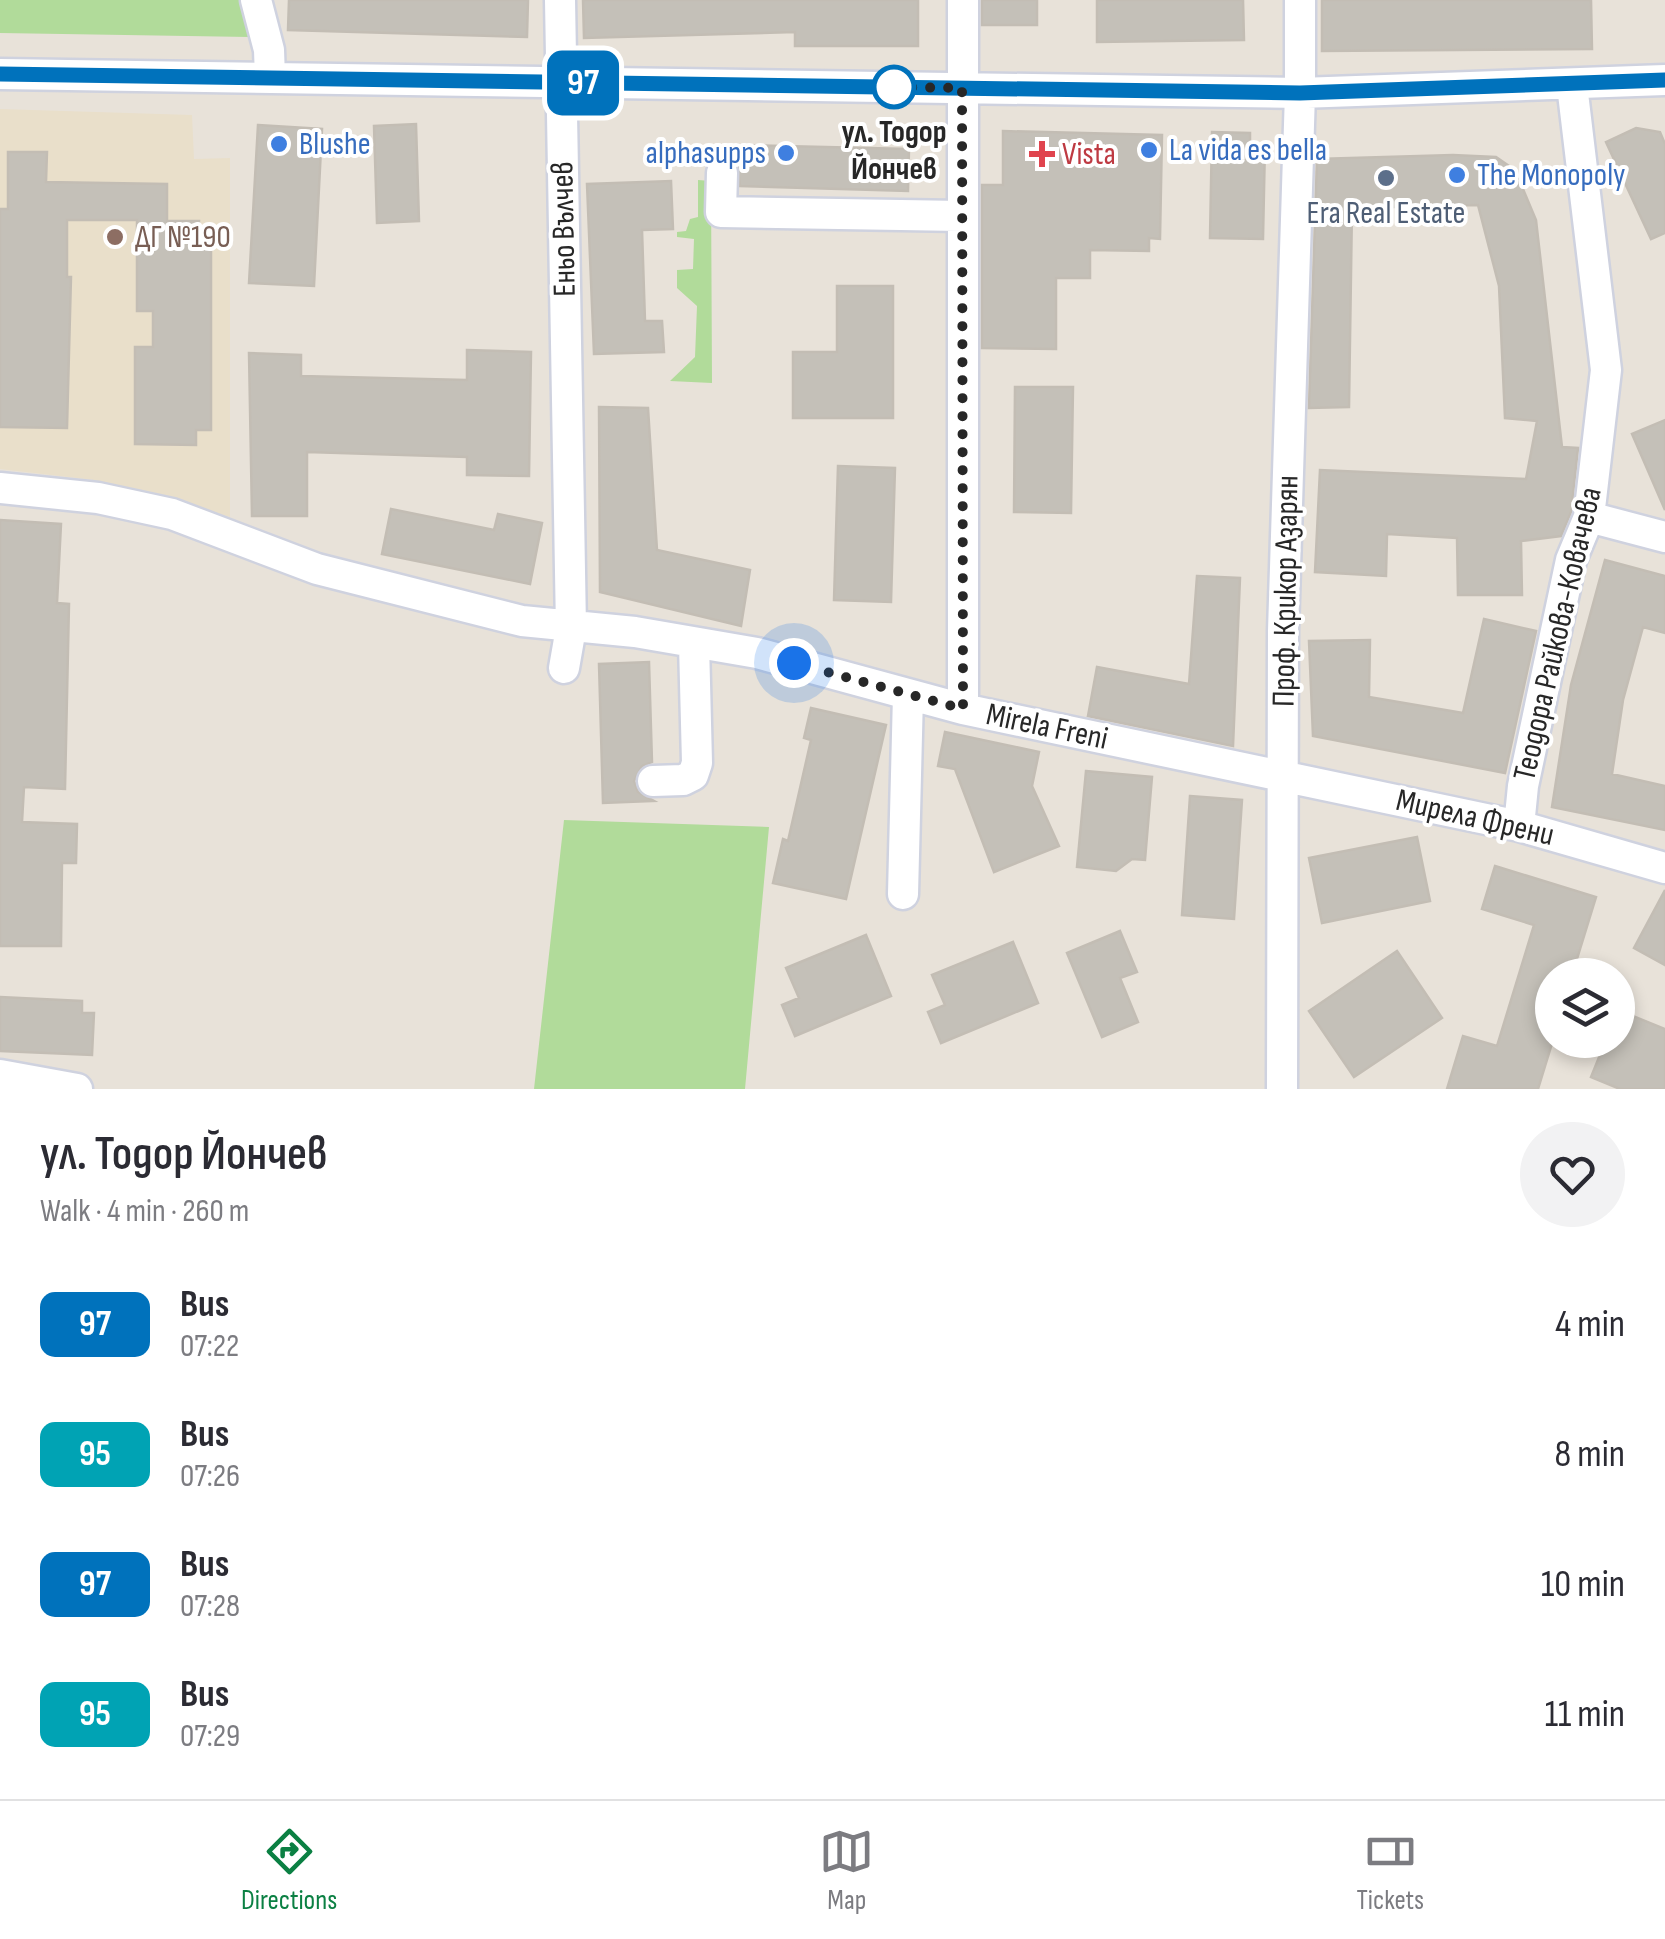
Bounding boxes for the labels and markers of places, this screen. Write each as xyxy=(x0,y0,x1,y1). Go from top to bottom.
marker: ул. Тодор Йончев xyxy=(873,66,915,108)
place label: ул. Тодор Йончев xyxy=(841,113,947,189)
place label: Blushe xyxy=(299,125,371,164)
place label: La vida es bella xyxy=(1169,131,1327,170)
marker: Blushe xyxy=(268,133,290,155)
place label: alphasupps xyxy=(646,134,766,173)
place label: Vista xyxy=(1062,135,1116,174)
marker: La vida es bella xyxy=(1138,139,1160,161)
marker: alphasupps xyxy=(775,142,797,164)
marker: Vista xyxy=(1031,143,1053,165)
place label: The Monopoly xyxy=(1477,156,1625,195)
marker: The Monopoly xyxy=(1446,164,1468,186)
marker: Era Real Estate xyxy=(1375,167,1397,189)
place label: Era Real Estate xyxy=(1307,194,1465,233)
place label: ДГ №190 xyxy=(135,218,231,257)
marker: ДГ №190 xyxy=(104,226,126,248)

